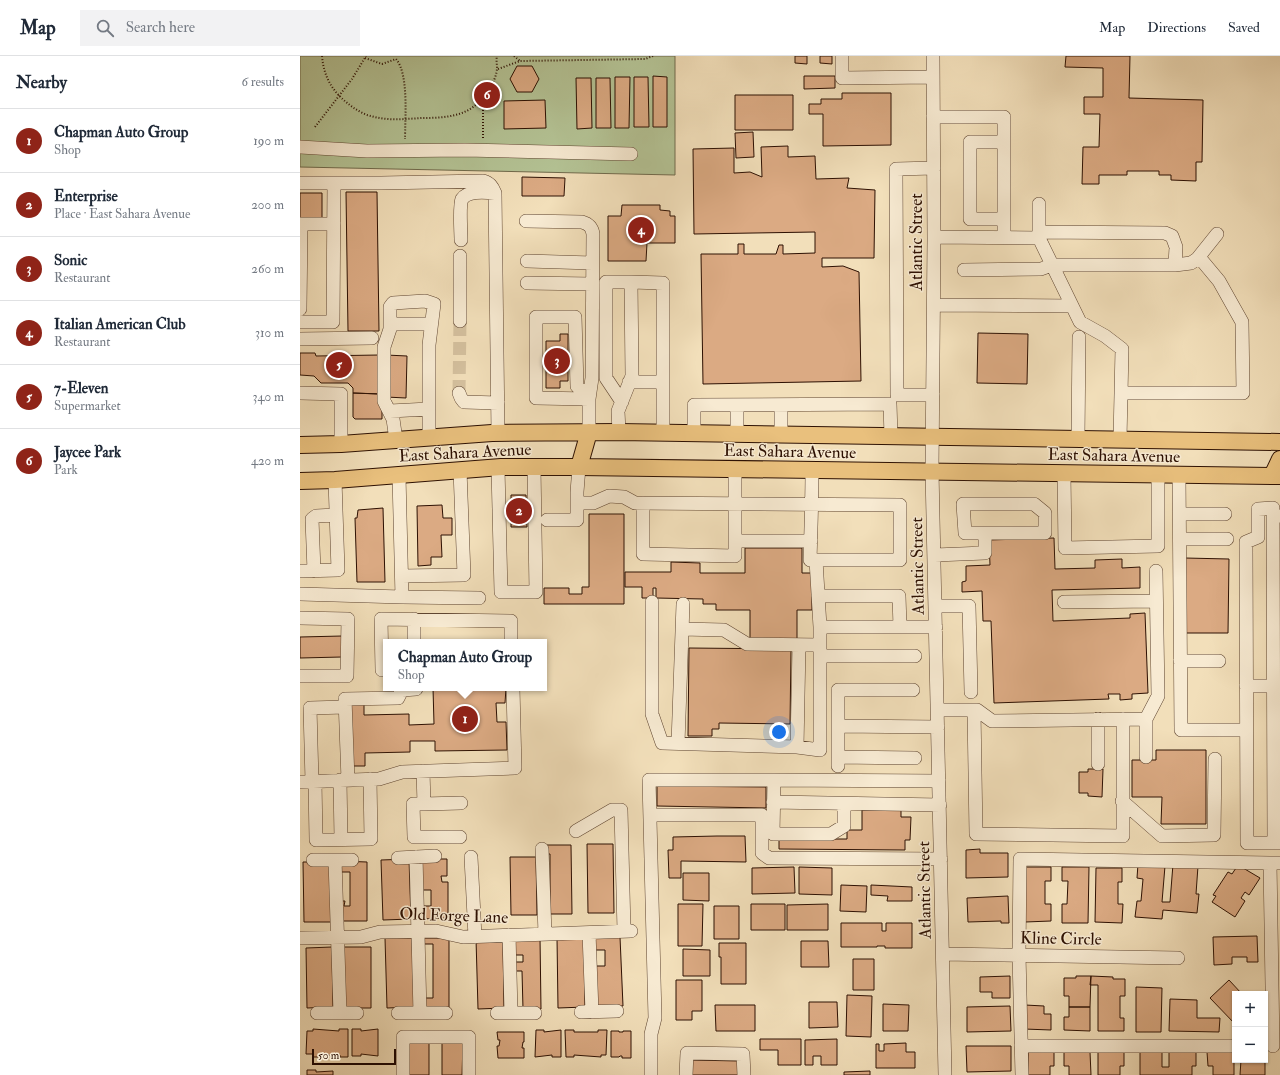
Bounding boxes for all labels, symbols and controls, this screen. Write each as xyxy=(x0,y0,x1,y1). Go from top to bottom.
search box xyxy=(80,10,360,46)
text: Map xyxy=(20,16,56,40)
icon: search xyxy=(94,17,116,39)
text: Search here xyxy=(126,18,195,37)
text: Map xyxy=(1099,19,1125,36)
text: Directions xyxy=(1147,19,1206,36)
text: Saved xyxy=(1228,19,1260,36)
text: Nearby xyxy=(16,72,67,93)
text: 6 results xyxy=(241,74,284,90)
pin: 6 xyxy=(474,80,500,110)
text: Chapman Auto Group xyxy=(54,123,188,142)
text: 1 xyxy=(27,133,31,149)
text: 190 m xyxy=(253,133,284,149)
text: Shop xyxy=(54,142,81,158)
text: Enterprise xyxy=(54,187,118,206)
street label: Atlantic Street xyxy=(906,193,927,292)
text: 2 xyxy=(26,197,32,213)
text: 200 m xyxy=(251,197,284,213)
text: Place · East Sahara Avenue xyxy=(54,206,190,222)
pin: 4 xyxy=(628,215,654,245)
text: Sonic xyxy=(54,251,87,270)
text: 3 xyxy=(27,261,32,277)
text: 260 m xyxy=(251,261,284,277)
text: Restaurant xyxy=(54,270,110,286)
text: Italian American Club xyxy=(54,315,186,334)
text: 4 xyxy=(25,325,33,341)
text: 310 m xyxy=(255,325,284,341)
text: Restaurant xyxy=(54,334,110,350)
pin: 3 xyxy=(544,346,570,376)
pin: 5 xyxy=(326,350,352,380)
text: 7-Eleven xyxy=(54,379,108,398)
text: 5 xyxy=(26,389,32,405)
text: 340 m xyxy=(253,389,284,405)
text: Supermarket xyxy=(54,398,121,414)
street label: East Sahara Avenue xyxy=(398,439,532,466)
street label: East Sahara Avenue xyxy=(724,440,856,463)
text: Jaycee Park xyxy=(54,443,121,462)
street label: East Sahara Avenue xyxy=(1048,444,1180,467)
text: 6 xyxy=(26,453,32,469)
text: 420 m xyxy=(251,453,284,469)
text: Park xyxy=(54,462,78,478)
pin: 2 xyxy=(506,496,532,526)
street label: Atlantic Street xyxy=(906,516,929,616)
popup xyxy=(383,639,547,691)
text: Chapman Auto Group xyxy=(398,648,532,667)
text: Shop xyxy=(398,667,425,683)
pin: 1 xyxy=(452,704,478,734)
your location xyxy=(769,722,789,742)
street label: Atlantic Street xyxy=(913,840,936,940)
street label: Old Forge Lane xyxy=(399,903,509,928)
street label: Kline Circle xyxy=(1020,927,1102,950)
map controls xyxy=(1232,991,1268,1063)
button: + xyxy=(1232,991,1268,1027)
button: − xyxy=(1232,1027,1268,1063)
scale bar xyxy=(312,1047,396,1066)
text: 50 m xyxy=(318,1049,339,1062)

